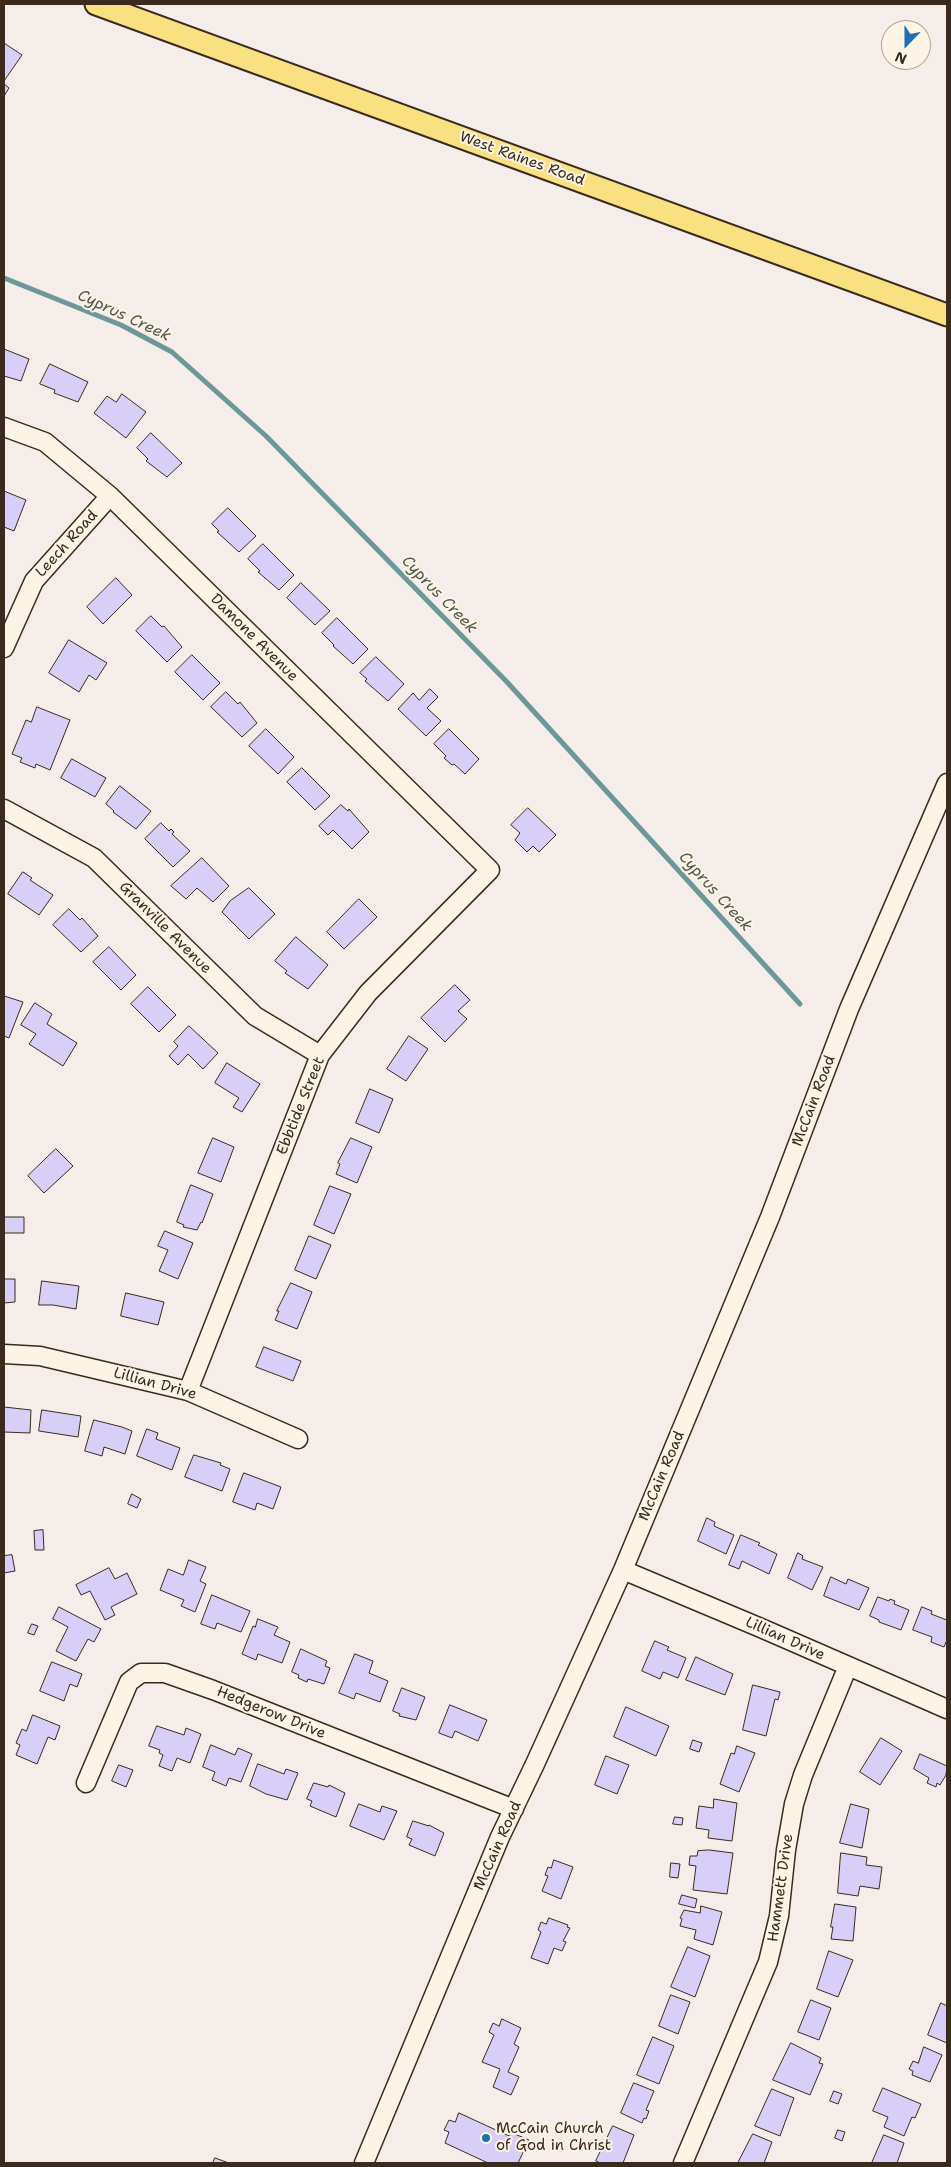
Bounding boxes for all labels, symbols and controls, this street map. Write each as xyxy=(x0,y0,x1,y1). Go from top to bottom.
north arrow xyxy=(881,20,931,70)
text: N xyxy=(892,48,909,68)
street label: West Raines Road xyxy=(457,128,587,190)
water label: Cyprus Creek xyxy=(74,286,174,346)
street label: Leech Road xyxy=(32,507,102,581)
water label: Cyprus Creek xyxy=(397,552,481,638)
street label: Damone Avenue xyxy=(206,590,302,686)
water label: Cyprus Creek xyxy=(674,848,756,936)
street label: Granville Avenue xyxy=(115,878,215,978)
street label: McCain Road xyxy=(788,1053,840,1149)
street label: Ebbtide Street xyxy=(273,1054,329,1158)
street label: Lillian Drive xyxy=(111,1364,199,1404)
street label: McCain Road xyxy=(635,1428,689,1524)
street label: Lillian Drive xyxy=(742,1613,828,1665)
street label: Hedgerow Drive xyxy=(214,1683,328,1743)
street label: McCain Road xyxy=(470,1799,526,1893)
street label: Hammett Drive xyxy=(765,1833,797,1943)
place label: McCain Church of God in Christ xyxy=(496,2120,611,2155)
marker: McCain Church of God in Christ xyxy=(480,2132,492,2144)

